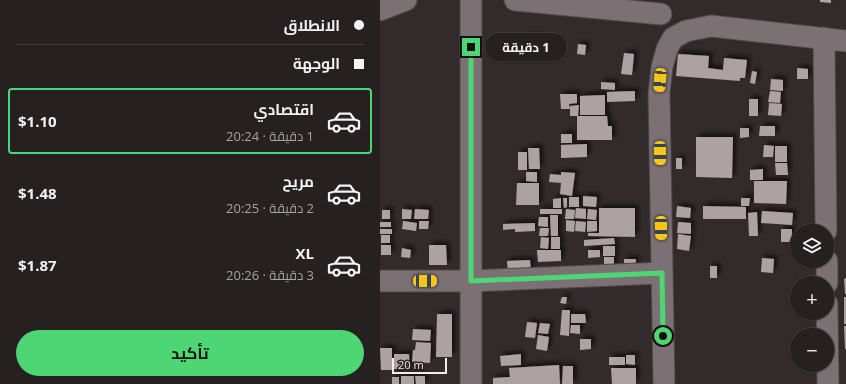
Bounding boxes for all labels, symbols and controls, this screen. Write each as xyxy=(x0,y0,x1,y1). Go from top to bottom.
text: الانطلاق xyxy=(284,15,340,35)
callout: 1 دقيقة xyxy=(485,33,567,61)
route end xyxy=(462,38,480,56)
text: 1 دقيقة xyxy=(502,38,550,56)
text: الوجهة xyxy=(293,53,340,73)
car xyxy=(653,68,667,92)
text: اقتصادي xyxy=(254,99,314,119)
icon: car xyxy=(326,103,362,139)
text: $1.10 xyxy=(18,111,57,131)
text: 1 دقيقة · 20:24 xyxy=(226,127,314,145)
car xyxy=(654,141,666,165)
text: مريح xyxy=(282,171,314,191)
icon: car xyxy=(326,175,362,211)
text: $1.48 xyxy=(18,183,57,203)
text: 2 دقيقة · 20:25 xyxy=(226,199,314,217)
car xyxy=(655,216,667,240)
map controls xyxy=(790,224,834,372)
button: layers xyxy=(790,224,834,268)
text: XL xyxy=(296,243,314,263)
icon: car xyxy=(326,247,362,283)
text: $1.87 xyxy=(18,255,57,275)
text: 3 دقيقة · 20:26 xyxy=(226,266,314,284)
car xyxy=(413,275,437,287)
button: + xyxy=(790,276,834,320)
route start xyxy=(654,327,672,345)
button: − xyxy=(790,328,834,372)
button: تأكيد xyxy=(16,330,364,376)
scale bar xyxy=(392,356,447,375)
text: 20 m xyxy=(398,357,424,372)

